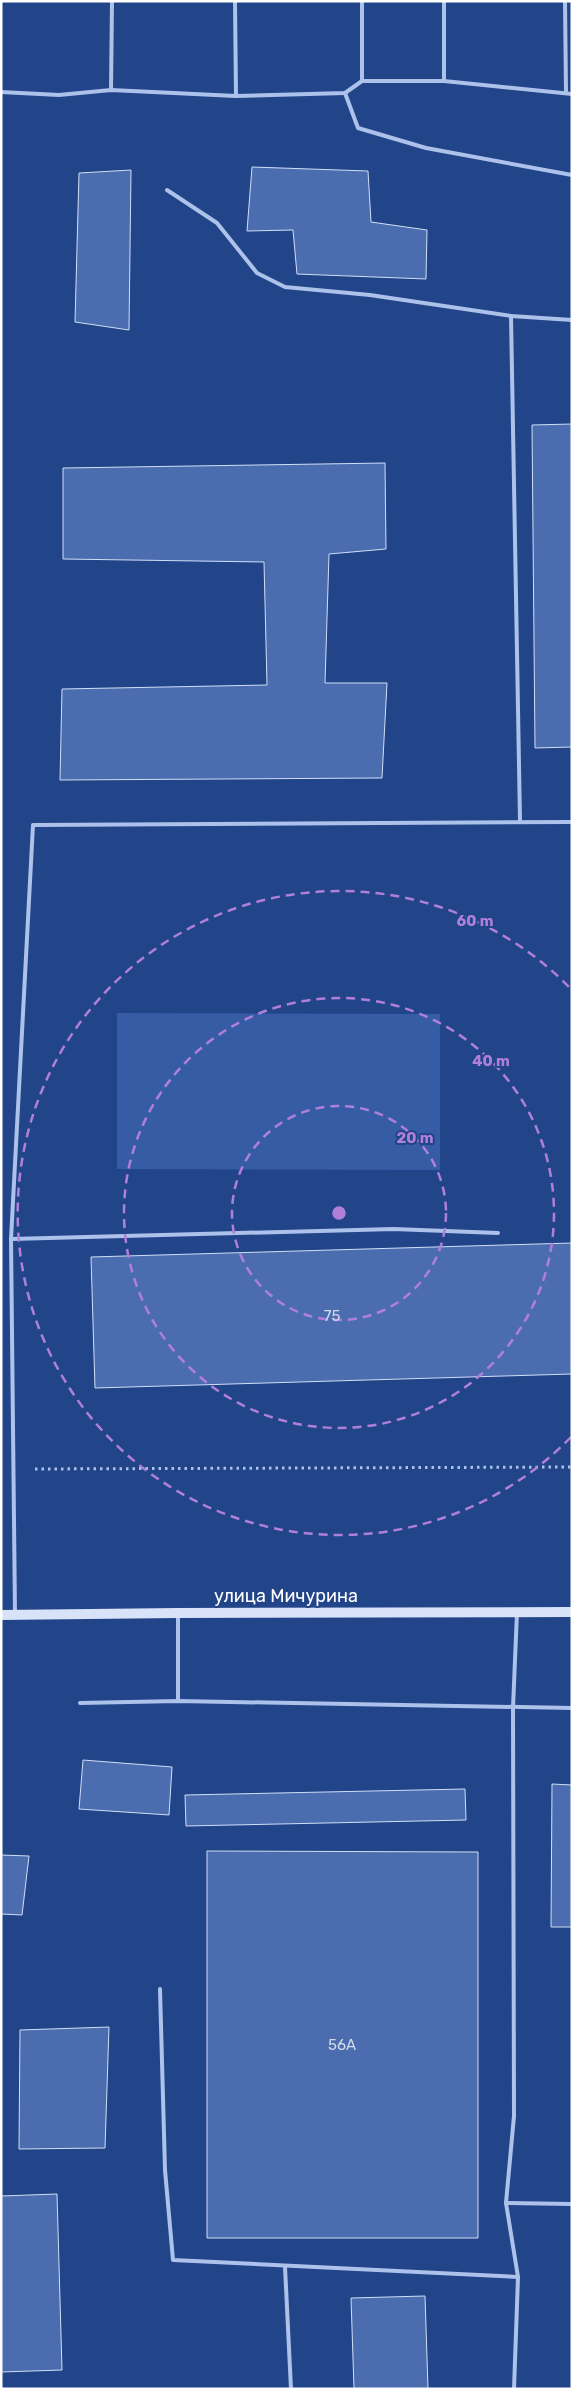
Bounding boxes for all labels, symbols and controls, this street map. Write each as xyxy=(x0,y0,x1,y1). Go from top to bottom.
text: 60 m xyxy=(457,912,493,930)
text: 40 m xyxy=(472,1052,510,1070)
text: 20 m xyxy=(397,1129,433,1147)
centre of rings xyxy=(330,1204,348,1222)
house number: 75 xyxy=(324,1307,340,1325)
street label: улица Мичурина xyxy=(214,1585,358,1607)
house number: 56А xyxy=(328,2036,356,2054)

